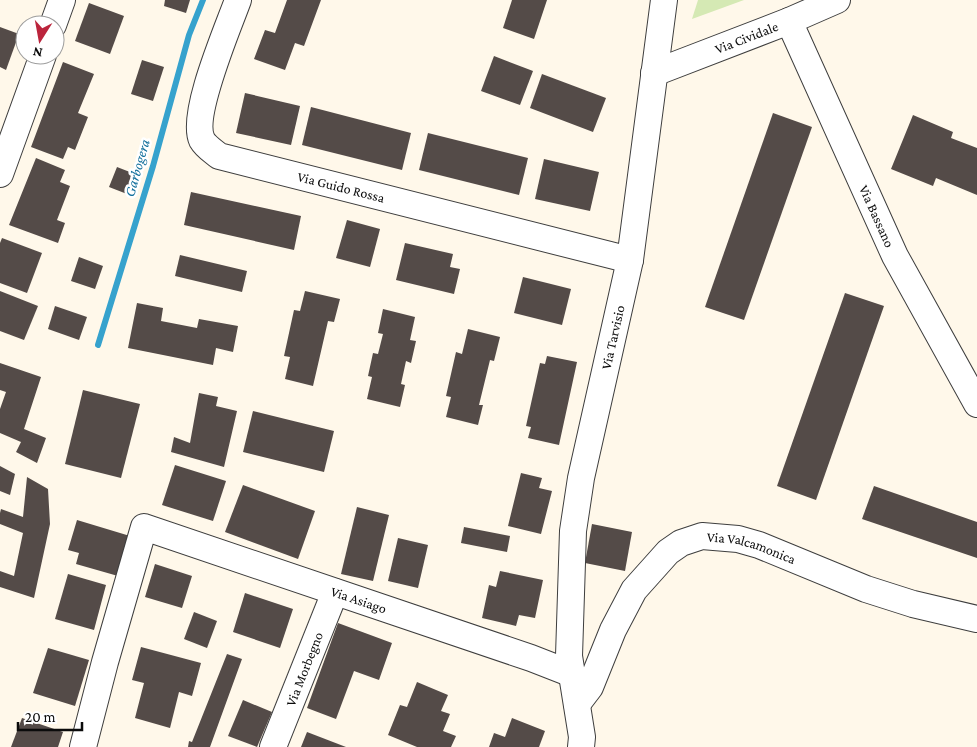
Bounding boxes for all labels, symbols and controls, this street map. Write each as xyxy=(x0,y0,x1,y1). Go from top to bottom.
north arrow xyxy=(15,15,65,65)
street label: Via Cividale xyxy=(713,18,780,57)
text: N xyxy=(31,44,44,62)
water label: Garbogera xyxy=(121,137,154,199)
street label: Via Guido Rossa xyxy=(296,168,387,206)
street label: Via Bassano xyxy=(856,182,898,250)
street label: Via Tarvisio xyxy=(598,304,628,371)
street label: Via Valcamonica xyxy=(706,528,799,567)
street label: Via Asiago xyxy=(329,583,389,617)
street label: Via Morbegno xyxy=(282,629,326,709)
scale bar xyxy=(18,700,81,732)
text: 20 m xyxy=(25,709,56,725)

